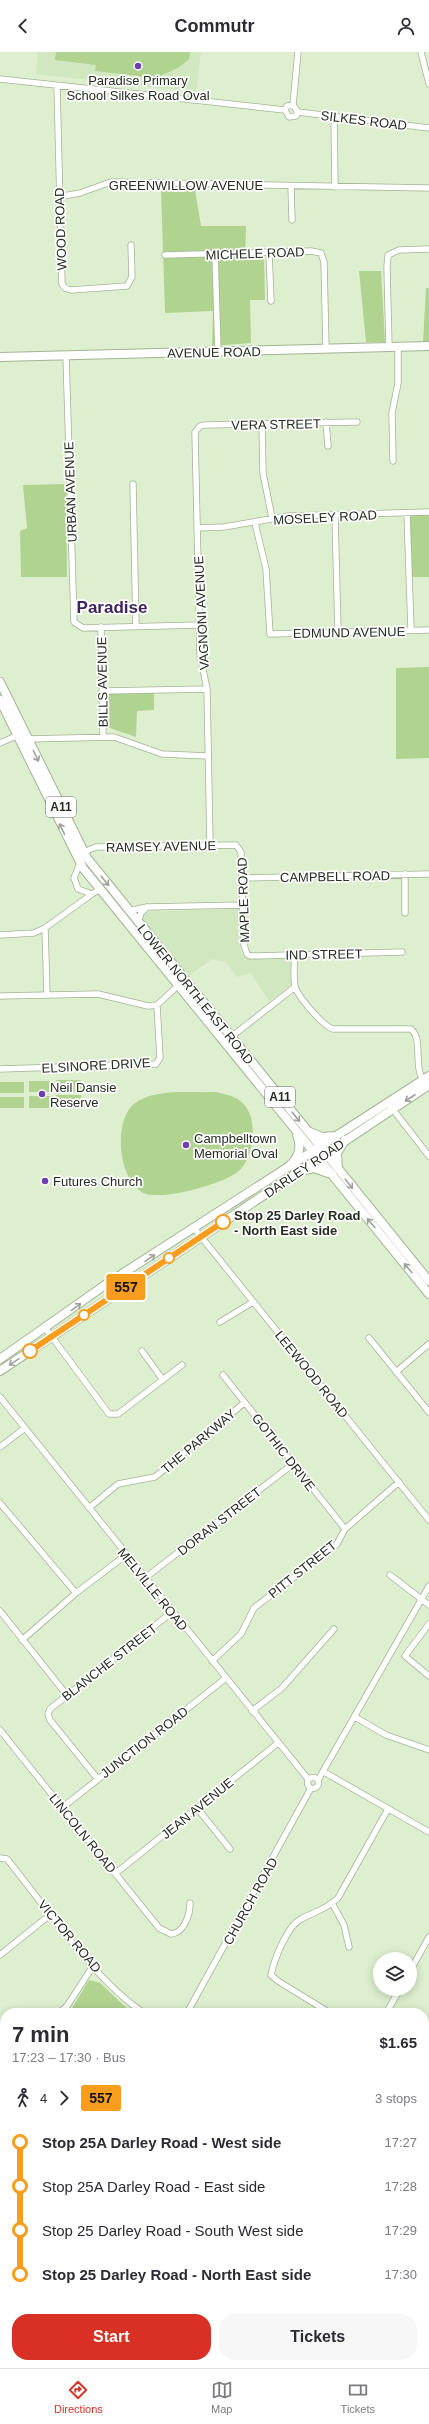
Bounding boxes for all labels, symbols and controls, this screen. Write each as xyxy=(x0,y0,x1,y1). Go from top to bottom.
icon: back xyxy=(12,15,34,37)
icon: person xyxy=(395,15,417,37)
text: Commutr xyxy=(175,16,255,36)
marker: Paradise Primary School Silkes Road Oval xyxy=(133,61,143,71)
place label: Paradise Primary School Silkes Road Oval xyxy=(66,73,210,103)
street label: SILKES ROAD xyxy=(320,108,408,133)
street label: GREENWILLOW AVENUE xyxy=(109,178,264,193)
street label: WOOD ROAD xyxy=(52,187,69,271)
street label: MICHELE ROAD xyxy=(205,244,305,263)
street label: AVENUE ROAD xyxy=(167,344,261,361)
street label: VERA STREET xyxy=(231,416,321,433)
street label: URBAN AVENUE xyxy=(61,441,80,543)
street label: MOSELEY ROAD xyxy=(273,507,377,528)
street label: VAGNONI AVENUE xyxy=(191,555,212,670)
district label: Paradise xyxy=(77,598,147,617)
street label: EDMUND AVENUE xyxy=(293,624,406,641)
street label: BILLS AVENUE xyxy=(94,636,111,728)
one-way arrow xyxy=(33,749,40,761)
road number: A11 xyxy=(46,797,76,817)
one-way arrow xyxy=(58,823,65,835)
street label: RAMSEY AVENUE xyxy=(106,838,216,855)
street label: MAPLE ROAD xyxy=(235,857,252,943)
street label: CAMPBELL ROAD xyxy=(280,868,390,885)
one-way arrow xyxy=(101,876,110,887)
street label: LOWER NORTH EAST ROAD xyxy=(134,921,257,1067)
street label: IND STREET xyxy=(285,946,363,963)
street label: ELSINORE DRIVE xyxy=(41,1055,151,1076)
place label: Neil Dansie Reserve xyxy=(50,1080,116,1110)
road number: A11 xyxy=(265,1087,295,1107)
marker: Neil Dansie Reserve xyxy=(37,1089,47,1099)
one-way arrow xyxy=(405,1094,416,1102)
one-way arrow xyxy=(292,1112,301,1123)
place label: Campbelltown Memorial Oval xyxy=(194,1131,278,1161)
street label: DARLEY ROAD xyxy=(262,1136,347,1201)
marker: Campbelltown Memorial Oval xyxy=(181,1140,191,1150)
place label: Futures Church xyxy=(53,1174,143,1189)
marker: Futures Church xyxy=(40,1176,50,1186)
one-way arrow xyxy=(345,1178,354,1189)
place label: Stop 25 Darley Road - North East side xyxy=(234,1208,360,1238)
marker: Stop 25 Darley Road - North East side xyxy=(215,1214,231,1230)
one-way arrow xyxy=(367,1218,376,1229)
unlabelled marker xyxy=(163,1252,175,1264)
one-way arrow xyxy=(145,1254,156,1262)
one-way arrow xyxy=(404,1262,413,1273)
line badge: 557 xyxy=(103,1274,149,1300)
text: 557 xyxy=(114,1279,138,1295)
one-way arrow xyxy=(70,1303,81,1311)
unlabelled marker xyxy=(78,1309,90,1321)
street label: LEEWOOD ROAD xyxy=(272,1328,351,1421)
unlabelled marker xyxy=(22,1343,38,1359)
one-way arrow xyxy=(9,1358,20,1366)
street label: THE PARKWAY xyxy=(158,1406,239,1477)
street label: GOTHIC DRIVE xyxy=(249,1411,319,1494)
street label: DORAN STREET xyxy=(175,1484,264,1559)
street label: PITT STREET xyxy=(265,1537,339,1601)
street label: MELVILLE ROAD xyxy=(115,1545,191,1634)
street label: BLANCHE STREET xyxy=(59,1621,160,1704)
street label: JUNCTION ROAD xyxy=(98,1704,191,1781)
street label: JEAN AVENUE xyxy=(158,1774,237,1842)
street label: LINCOLN ROAD xyxy=(46,1791,119,1876)
street label: CHURCH ROAD xyxy=(220,1855,281,1948)
street label: VICTOR ROAD xyxy=(35,1897,104,1976)
map controls xyxy=(373,1952,417,1996)
button: layers xyxy=(373,1952,417,1996)
text: 7 min xyxy=(12,2022,69,2047)
text: $1.65 xyxy=(379,2034,417,2051)
text: 17:23 – 17:30 · Bus xyxy=(12,2050,125,2065)
icon: walk xyxy=(12,2087,34,2109)
icon: forward xyxy=(53,2087,75,2109)
text: 557 xyxy=(89,2090,113,2106)
text: 4 xyxy=(40,2091,47,2106)
text: 3 stops xyxy=(375,2091,417,2106)
text: Stop 25A Darley Road - West side xyxy=(42,2134,281,2151)
text: 17:27 xyxy=(384,2135,417,2150)
text: Stop 25A Darley Road - East side xyxy=(42,2178,265,2195)
text: 17:28 xyxy=(384,2179,417,2194)
text: Stop 25 Darley Road - South West side xyxy=(42,2222,304,2239)
text: 17:29 xyxy=(384,2223,417,2238)
text: Stop 25 Darley Road - North East side xyxy=(42,2266,311,2283)
text: 17:30 xyxy=(384,2267,417,2282)
button: Start xyxy=(12,2314,211,2360)
button: Tickets xyxy=(219,2314,417,2360)
tab: Directions xyxy=(54,2379,103,2415)
tab: Map xyxy=(211,2379,233,2415)
tab: Tickets xyxy=(341,2379,375,2415)

